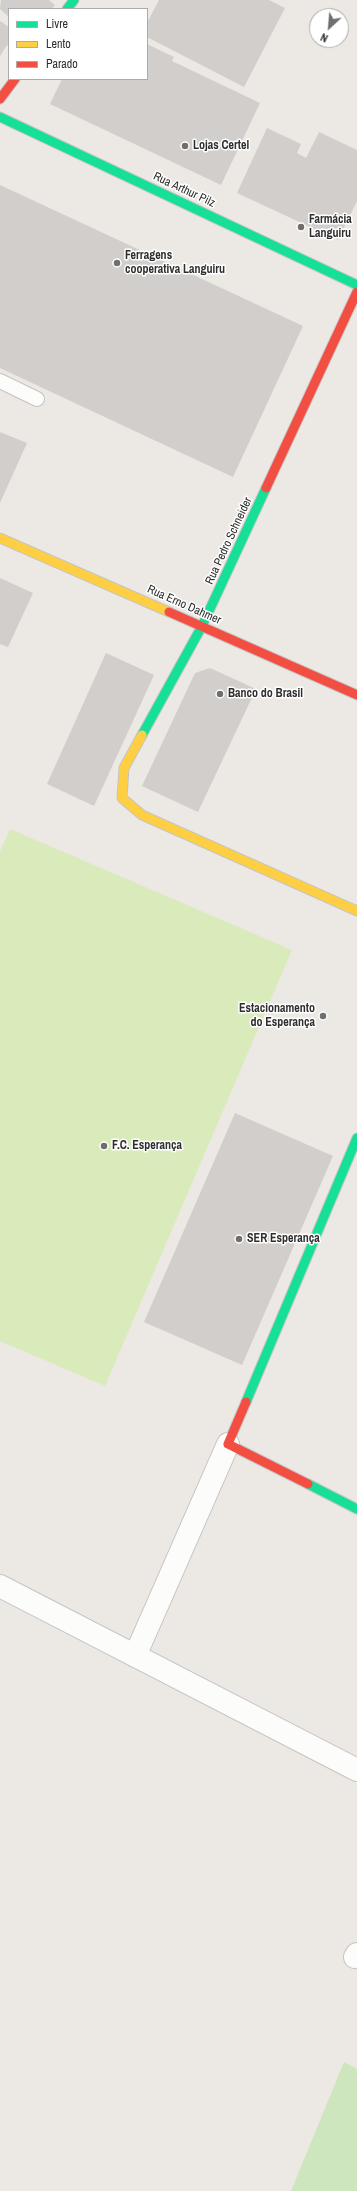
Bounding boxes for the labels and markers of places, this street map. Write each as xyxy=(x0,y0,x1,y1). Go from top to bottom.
place label: Lojas Certel xyxy=(193,139,249,153)
marker: Lojas Certel xyxy=(180,141,190,151)
place label: Farmácia Languiru xyxy=(309,213,352,241)
marker: Farmácia Languiru xyxy=(296,222,306,232)
place label: Ferragens cooperativa Languiru xyxy=(125,249,225,277)
marker: Ferragens cooperativa Languiru xyxy=(112,258,122,268)
place label: Banco do Brasil xyxy=(228,687,303,701)
marker: Banco do Brasil xyxy=(215,689,225,699)
place label: Estacionamento do Esperança xyxy=(239,1002,315,1030)
marker: Estacionamento do Esperança xyxy=(318,1011,328,1021)
place label: F.C. Esperança xyxy=(112,1139,182,1153)
marker: F.C. Esperança xyxy=(99,1141,109,1151)
place label: SER Esperança xyxy=(247,1232,320,1246)
marker: SER Esperança xyxy=(234,1234,244,1244)

